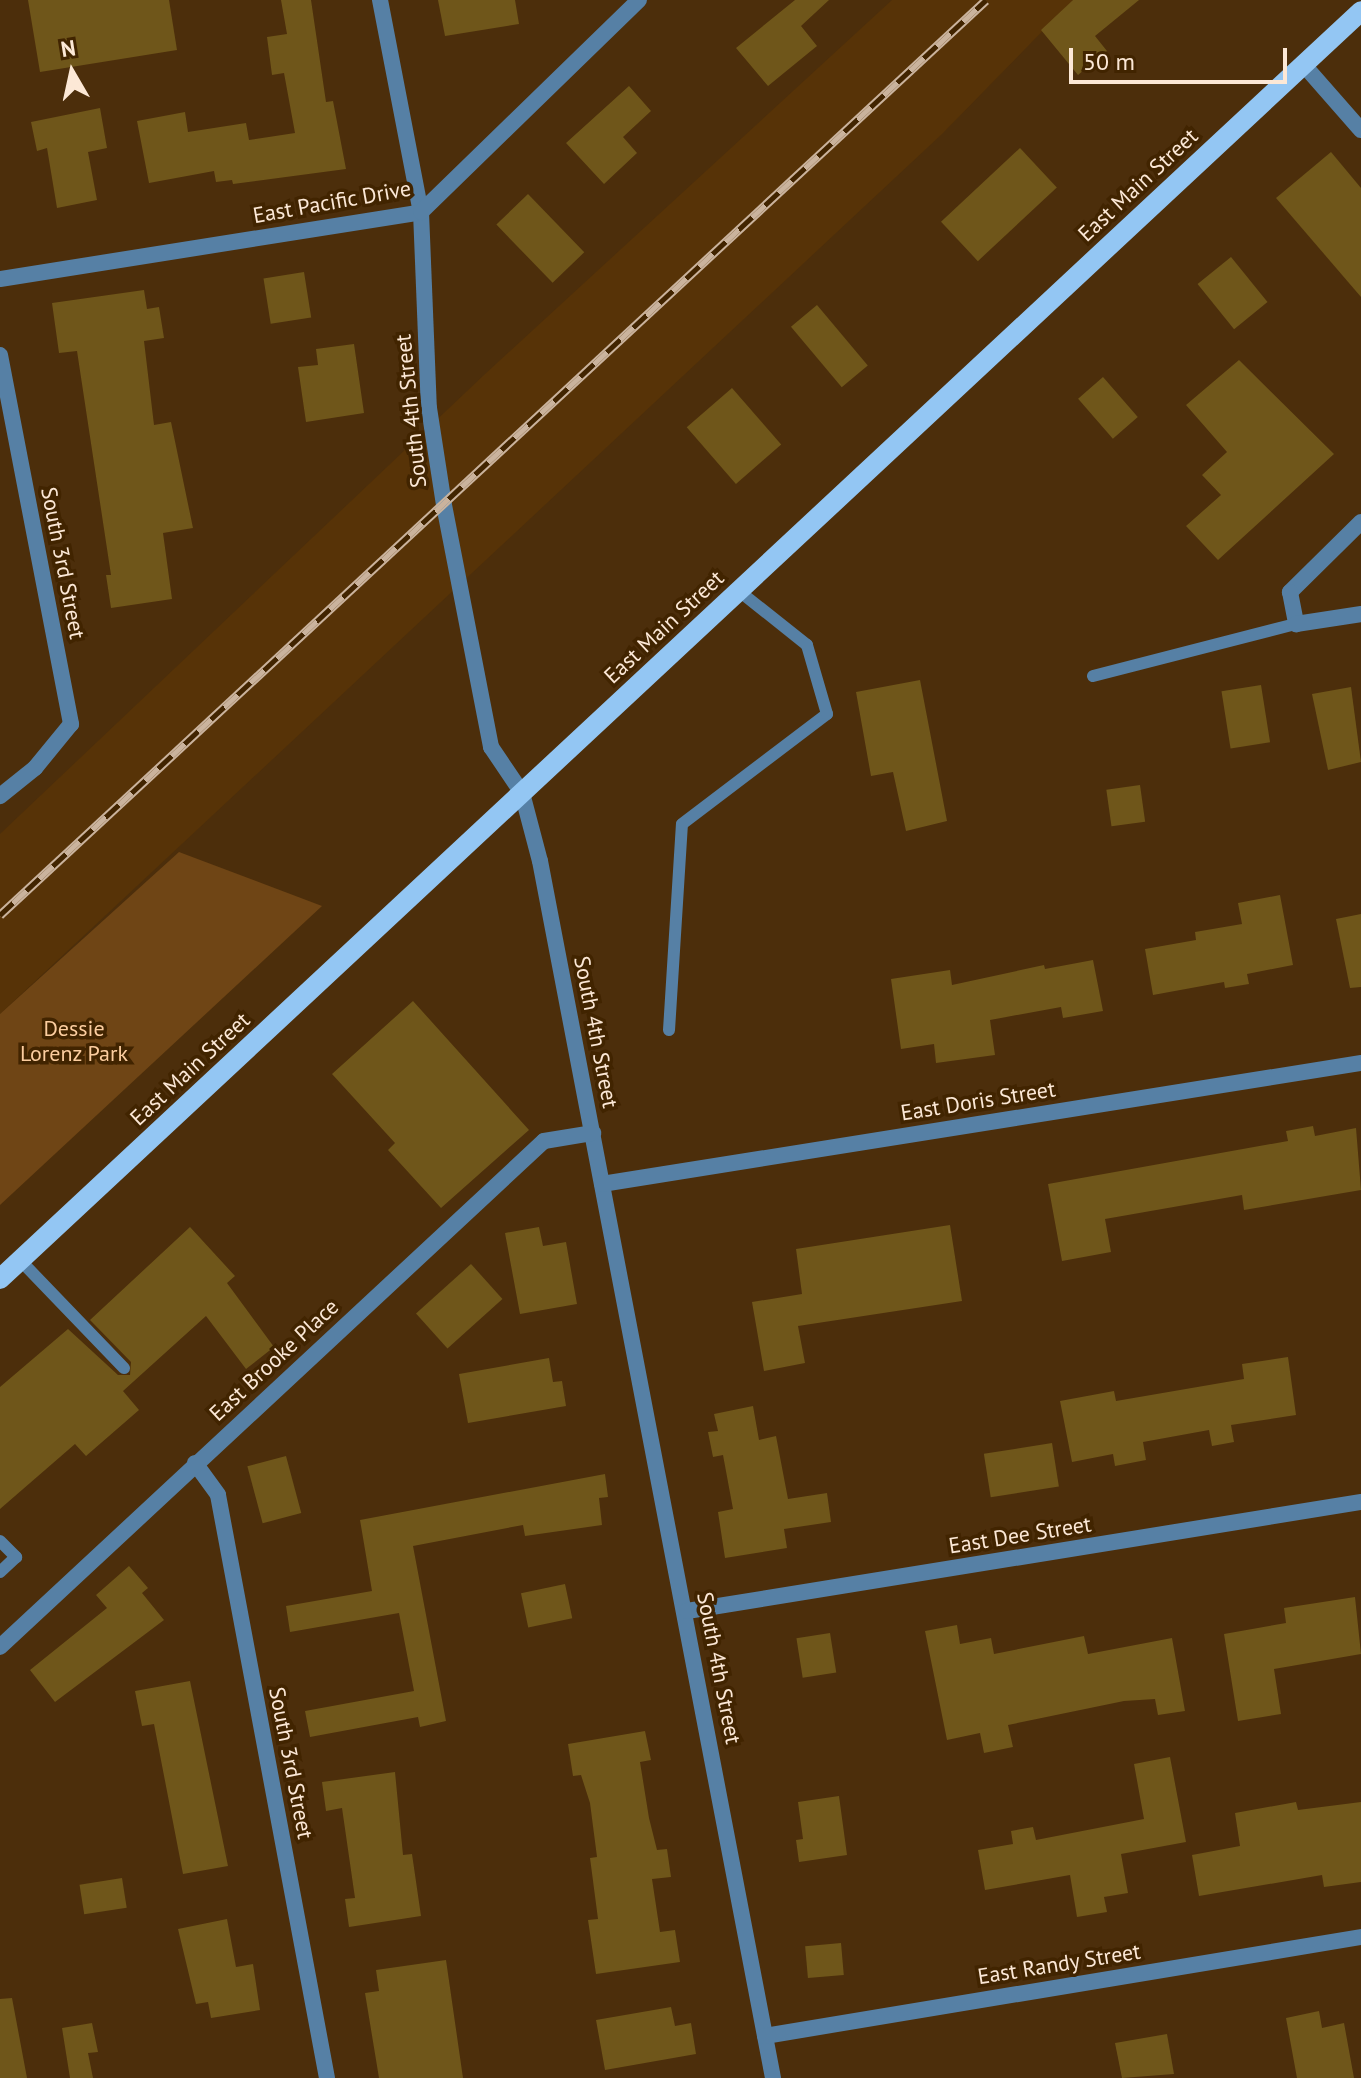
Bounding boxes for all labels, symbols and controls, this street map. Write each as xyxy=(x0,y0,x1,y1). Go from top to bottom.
north arrow xyxy=(32,32,112,112)
scale bar xyxy=(1073,32,1291,82)
text: N xyxy=(59,33,78,63)
text: 50 m xyxy=(1083,46,1135,77)
street label: East Main Street xyxy=(1073,123,1203,247)
street label: East Pacific Drive xyxy=(251,175,413,229)
street label: South 4th Street xyxy=(390,333,432,489)
street label: South 3rd Street xyxy=(35,485,91,641)
street label: East Main Street xyxy=(599,565,729,689)
street label: South 4th Street xyxy=(568,954,624,1110)
street label: East Main Street xyxy=(125,1007,255,1131)
park label: Dessie Lorenz Park xyxy=(20,1015,128,1066)
street label: East Doris Street xyxy=(899,1076,1057,1126)
street label: East Brooke Place xyxy=(204,1293,344,1427)
street label: East Dee Street xyxy=(947,1511,1093,1559)
street label: South 4th Street xyxy=(691,1590,747,1746)
street label: South 3rd Street xyxy=(263,1685,319,1841)
street label: East Randy Street xyxy=(975,1938,1143,1990)

